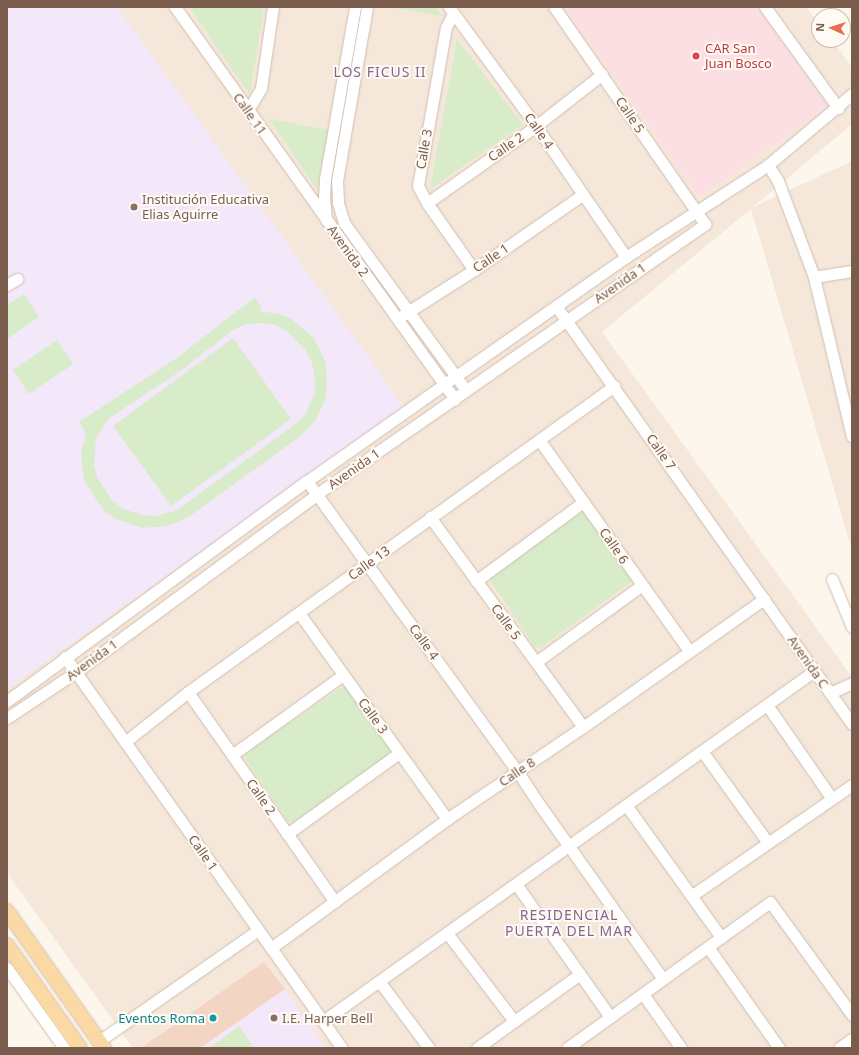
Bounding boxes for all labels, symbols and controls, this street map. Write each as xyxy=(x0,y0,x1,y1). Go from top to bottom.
north arrow xyxy=(811,8,851,48)
text: N xyxy=(812,23,827,32)
place label: CAR San Juan Bosco xyxy=(705,41,772,72)
marker: CAR San Juan Bosco xyxy=(690,50,702,62)
district label: LOS FICUS II xyxy=(333,64,427,80)
street label: Calle 11 xyxy=(230,90,270,138)
street label: Calle 5 xyxy=(612,94,648,136)
street label: Calle 4 xyxy=(521,110,557,152)
street label: Calle 3 xyxy=(413,128,435,170)
street label: Calle 2 xyxy=(485,129,527,165)
place label: Institución Educativa Elias Aguirre xyxy=(142,192,269,223)
marker: Institución Educativa Elias Aguirre xyxy=(129,202,139,212)
street label: Avenida 2 xyxy=(324,222,372,280)
street label: Calle 1 xyxy=(470,240,512,276)
street label: Avenida 1 xyxy=(591,259,649,307)
street label: Calle 7 xyxy=(643,431,679,473)
street label: Avenida 1 xyxy=(325,445,383,493)
street label: Calle 6 xyxy=(596,525,632,567)
street label: Calle 13 xyxy=(345,543,393,583)
street label: Calle 5 xyxy=(488,601,524,643)
street label: Calle 4 xyxy=(406,621,442,663)
street label: Avenida C xyxy=(784,633,832,691)
street label: Avenida 1 xyxy=(63,636,121,684)
street label: Calle 3 xyxy=(355,695,391,737)
street label: Calle 8 xyxy=(496,754,538,790)
street label: Calle 2 xyxy=(243,776,279,818)
street label: Calle 1 xyxy=(185,832,221,874)
district label: RESIDENCIAL PUERTA DEL MAR xyxy=(505,907,633,940)
place label: Eventos Roma xyxy=(118,1010,205,1026)
place label: I.E. Harper Bell xyxy=(282,1010,373,1026)
marker: Eventos Roma xyxy=(208,1013,218,1023)
marker: I.E. Harper Bell xyxy=(269,1013,279,1023)

